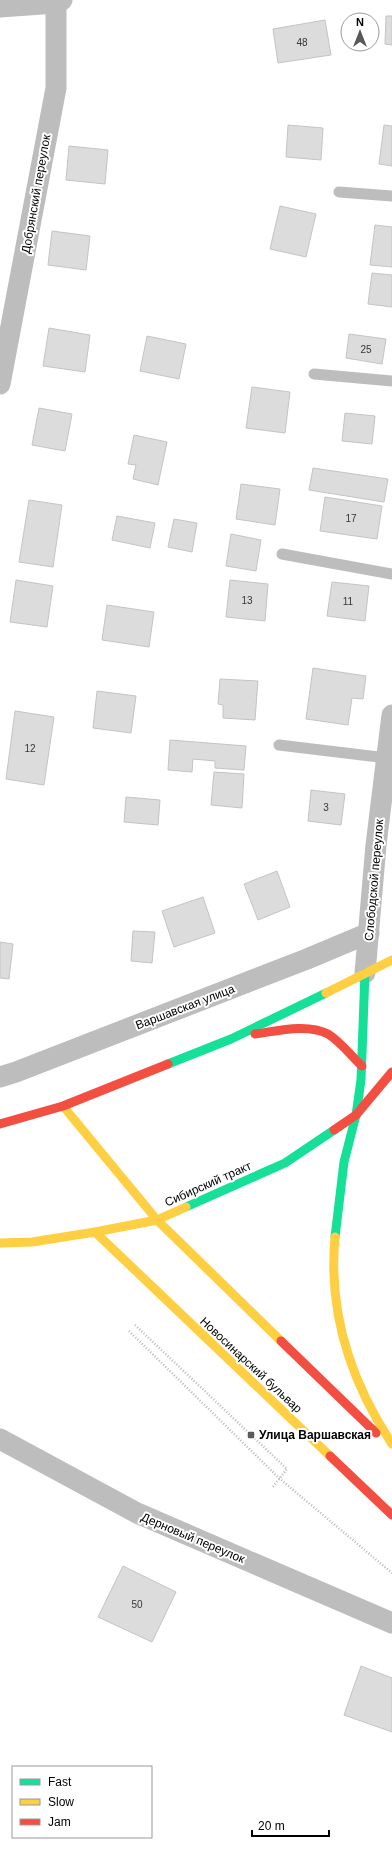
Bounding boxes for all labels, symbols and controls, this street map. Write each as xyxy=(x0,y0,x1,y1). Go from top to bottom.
north arrow xyxy=(340,12,380,52)
text: N xyxy=(356,16,364,28)
house number: 48 xyxy=(296,37,308,48)
street label: Добрянский переулок xyxy=(19,133,53,255)
house number: 25 xyxy=(360,344,372,355)
house number: 17 xyxy=(345,513,357,524)
house number: 13 xyxy=(241,595,253,606)
house number: 11 xyxy=(343,596,354,607)
house number: 12 xyxy=(24,743,36,754)
house number: 3 xyxy=(323,802,329,813)
street label: Слободской переулок xyxy=(362,818,386,941)
street label: Варшавская улица xyxy=(134,982,237,1032)
street label: Сибирский тракт xyxy=(163,1158,254,1209)
street label: Новосинарский бульвар xyxy=(197,1314,305,1416)
place label: Улица Варшавская xyxy=(259,1428,371,1442)
marker: Улица Варшавская xyxy=(246,1430,256,1440)
street label: Дерновый переулок xyxy=(139,1510,248,1566)
house number: 50 xyxy=(131,1599,143,1610)
legend xyxy=(12,1766,152,1838)
text: Fast xyxy=(48,1775,72,1789)
text: Slow xyxy=(48,1795,74,1809)
scale bar xyxy=(252,1812,329,1838)
text: Jam xyxy=(48,1815,71,1829)
text: 20 m xyxy=(258,1819,285,1833)

